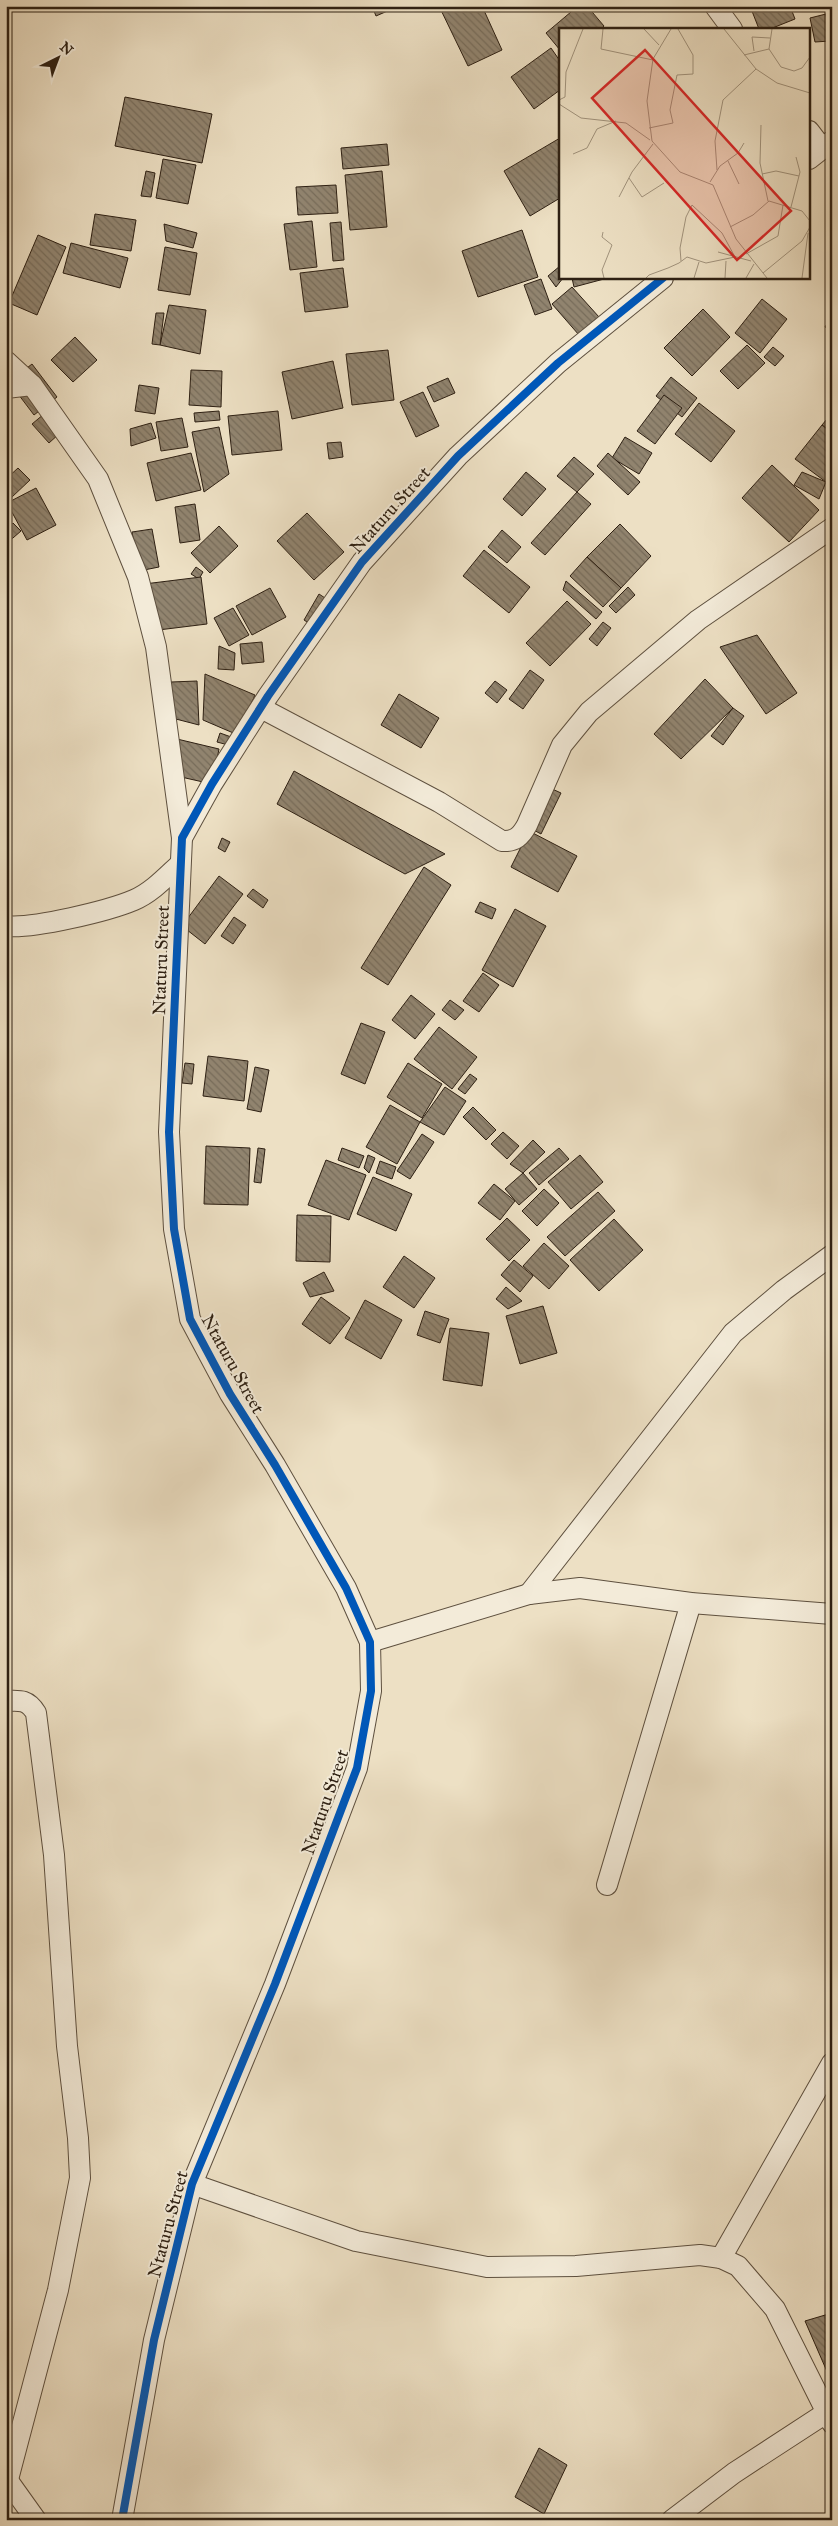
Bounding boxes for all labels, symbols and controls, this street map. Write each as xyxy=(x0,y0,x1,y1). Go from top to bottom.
inset map xyxy=(559,28,810,279)
north arrow xyxy=(32,32,82,82)
text: N xyxy=(56,38,77,59)
street label: Ntaturu Street xyxy=(345,461,435,558)
street label: Ntaturu Street xyxy=(148,904,174,1015)
street label: Ntaturu Street xyxy=(197,1311,270,1418)
street label: Ntaturu Street xyxy=(297,1746,353,1858)
street label: Ntaturu Street xyxy=(143,2167,193,2280)

